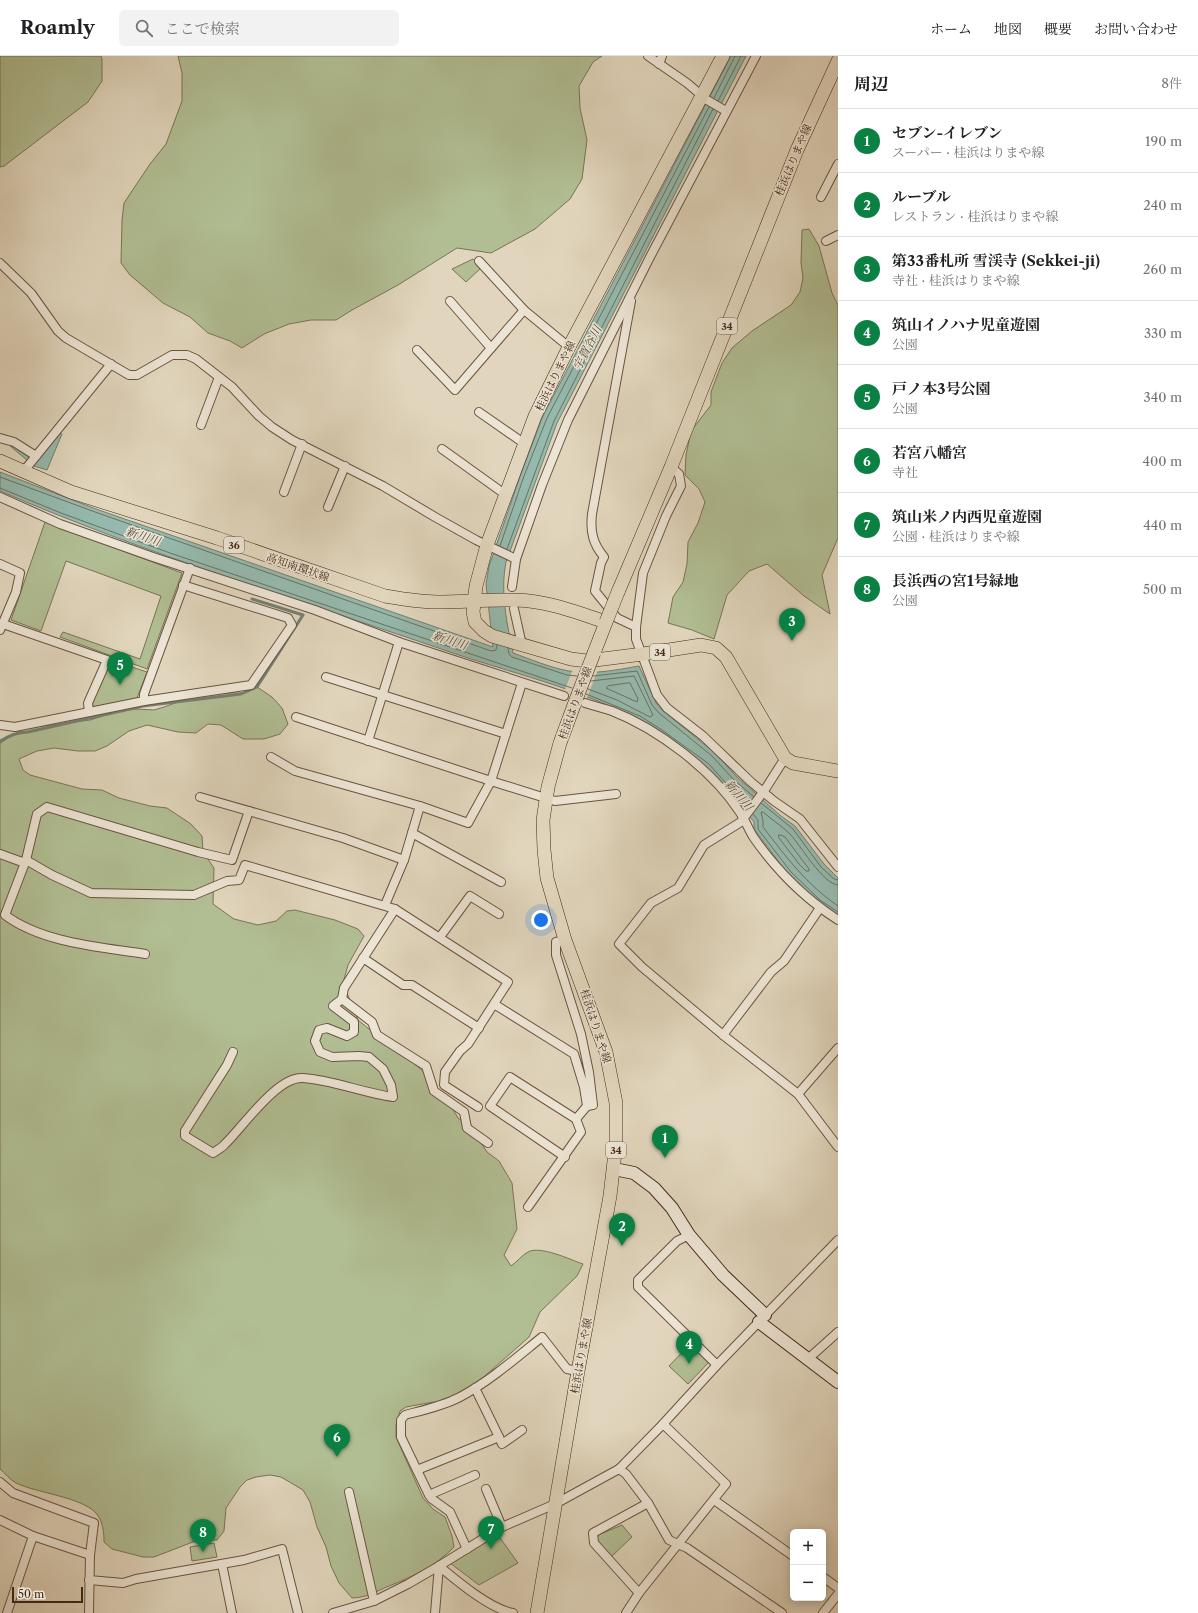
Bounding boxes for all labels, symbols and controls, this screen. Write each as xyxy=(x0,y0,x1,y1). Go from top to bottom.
search box xyxy=(119,10,399,46)
text: Roamly xyxy=(20,16,95,39)
icon: search xyxy=(133,17,155,39)
text: ここで検索 xyxy=(165,19,240,38)
text: ホーム xyxy=(930,20,972,38)
text: 地図 xyxy=(994,20,1022,38)
text: 概要 xyxy=(1044,20,1072,38)
text: お問い合わせ xyxy=(1094,20,1178,38)
text: 周辺 xyxy=(854,74,888,94)
text: 8件 xyxy=(1161,75,1182,91)
street label: 桂浜はりまや線 xyxy=(772,122,814,198)
text: セブン-イレブン xyxy=(892,123,1002,142)
text: 1 xyxy=(864,133,870,149)
text: 190 m xyxy=(1145,133,1182,149)
text: スーパー · 桂浜はりまや線 xyxy=(892,144,1044,160)
text: ルーブル xyxy=(892,187,951,206)
text: 2 xyxy=(863,197,871,213)
text: 240 m xyxy=(1143,197,1182,213)
text: レストラン · 桂浜はりまや線 xyxy=(892,208,1058,224)
text: 第33番札所 雪渓寺 (Sekkei-ji) xyxy=(892,251,1100,270)
text: 3 xyxy=(863,261,871,277)
text: 260 m xyxy=(1143,261,1182,277)
text: 寺社 · 桂浜はりまや線 xyxy=(892,272,1020,288)
text: 筑山イノハナ児童遊園 xyxy=(892,315,1040,334)
road number: 34 xyxy=(717,318,737,334)
water label: 宇賀谷川 xyxy=(569,321,605,373)
text: 4 xyxy=(863,325,871,341)
text: 330 m xyxy=(1144,325,1182,341)
text: 公園 xyxy=(892,336,918,352)
street label: 桂浜はりまや線 xyxy=(532,338,578,414)
text: 戸ノ本3号公園 xyxy=(892,379,990,398)
text: 5 xyxy=(863,389,871,405)
text: 340 m xyxy=(1144,389,1182,405)
text: 公園 xyxy=(892,400,918,416)
text: 若宮八幡宮 xyxy=(892,443,967,462)
text: 6 xyxy=(863,453,871,469)
text: 400 m xyxy=(1142,453,1182,469)
text: 寺社 xyxy=(892,464,918,480)
text: 筑山米ノ内西児童遊園 xyxy=(892,507,1042,526)
text: 7 xyxy=(864,517,870,533)
text: 440 m xyxy=(1143,517,1182,533)
water label: 新川川 xyxy=(124,523,164,549)
text: 公園 · 桂浜はりまや線 xyxy=(892,528,1020,544)
road number: 36 xyxy=(224,537,244,553)
street label: 高知南環状線 xyxy=(265,550,331,584)
text: 長浜西の宮1号緑地 xyxy=(892,571,1019,590)
text: 8 xyxy=(863,581,871,597)
text: 500 m xyxy=(1143,581,1182,597)
text: 公園 xyxy=(892,592,918,608)
pin: 3 xyxy=(779,608,805,641)
water label: 新川川 xyxy=(431,627,471,653)
road number: 34 xyxy=(650,644,670,660)
pin: 5 xyxy=(107,652,133,685)
street label: 桂浜はりまや線 xyxy=(555,664,595,742)
water label: 新川川 xyxy=(722,776,758,815)
your location xyxy=(531,910,551,930)
street label: 桂浜はりまや線 xyxy=(577,987,615,1065)
pin: 1 xyxy=(652,1125,678,1158)
road number: 34 xyxy=(606,1142,626,1158)
pin: 2 xyxy=(609,1213,635,1246)
street label: 桂浜はりまや線 xyxy=(567,1317,595,1395)
pin: 4 xyxy=(676,1331,702,1364)
pin: 6 xyxy=(324,1424,350,1457)
pin: 7 xyxy=(478,1516,504,1549)
pin: 8 xyxy=(190,1519,216,1552)
map controls xyxy=(790,1529,826,1601)
button: + xyxy=(790,1529,826,1565)
button: − xyxy=(790,1565,826,1601)
scale bar xyxy=(12,1585,83,1604)
text: 50 m xyxy=(18,1587,44,1601)

